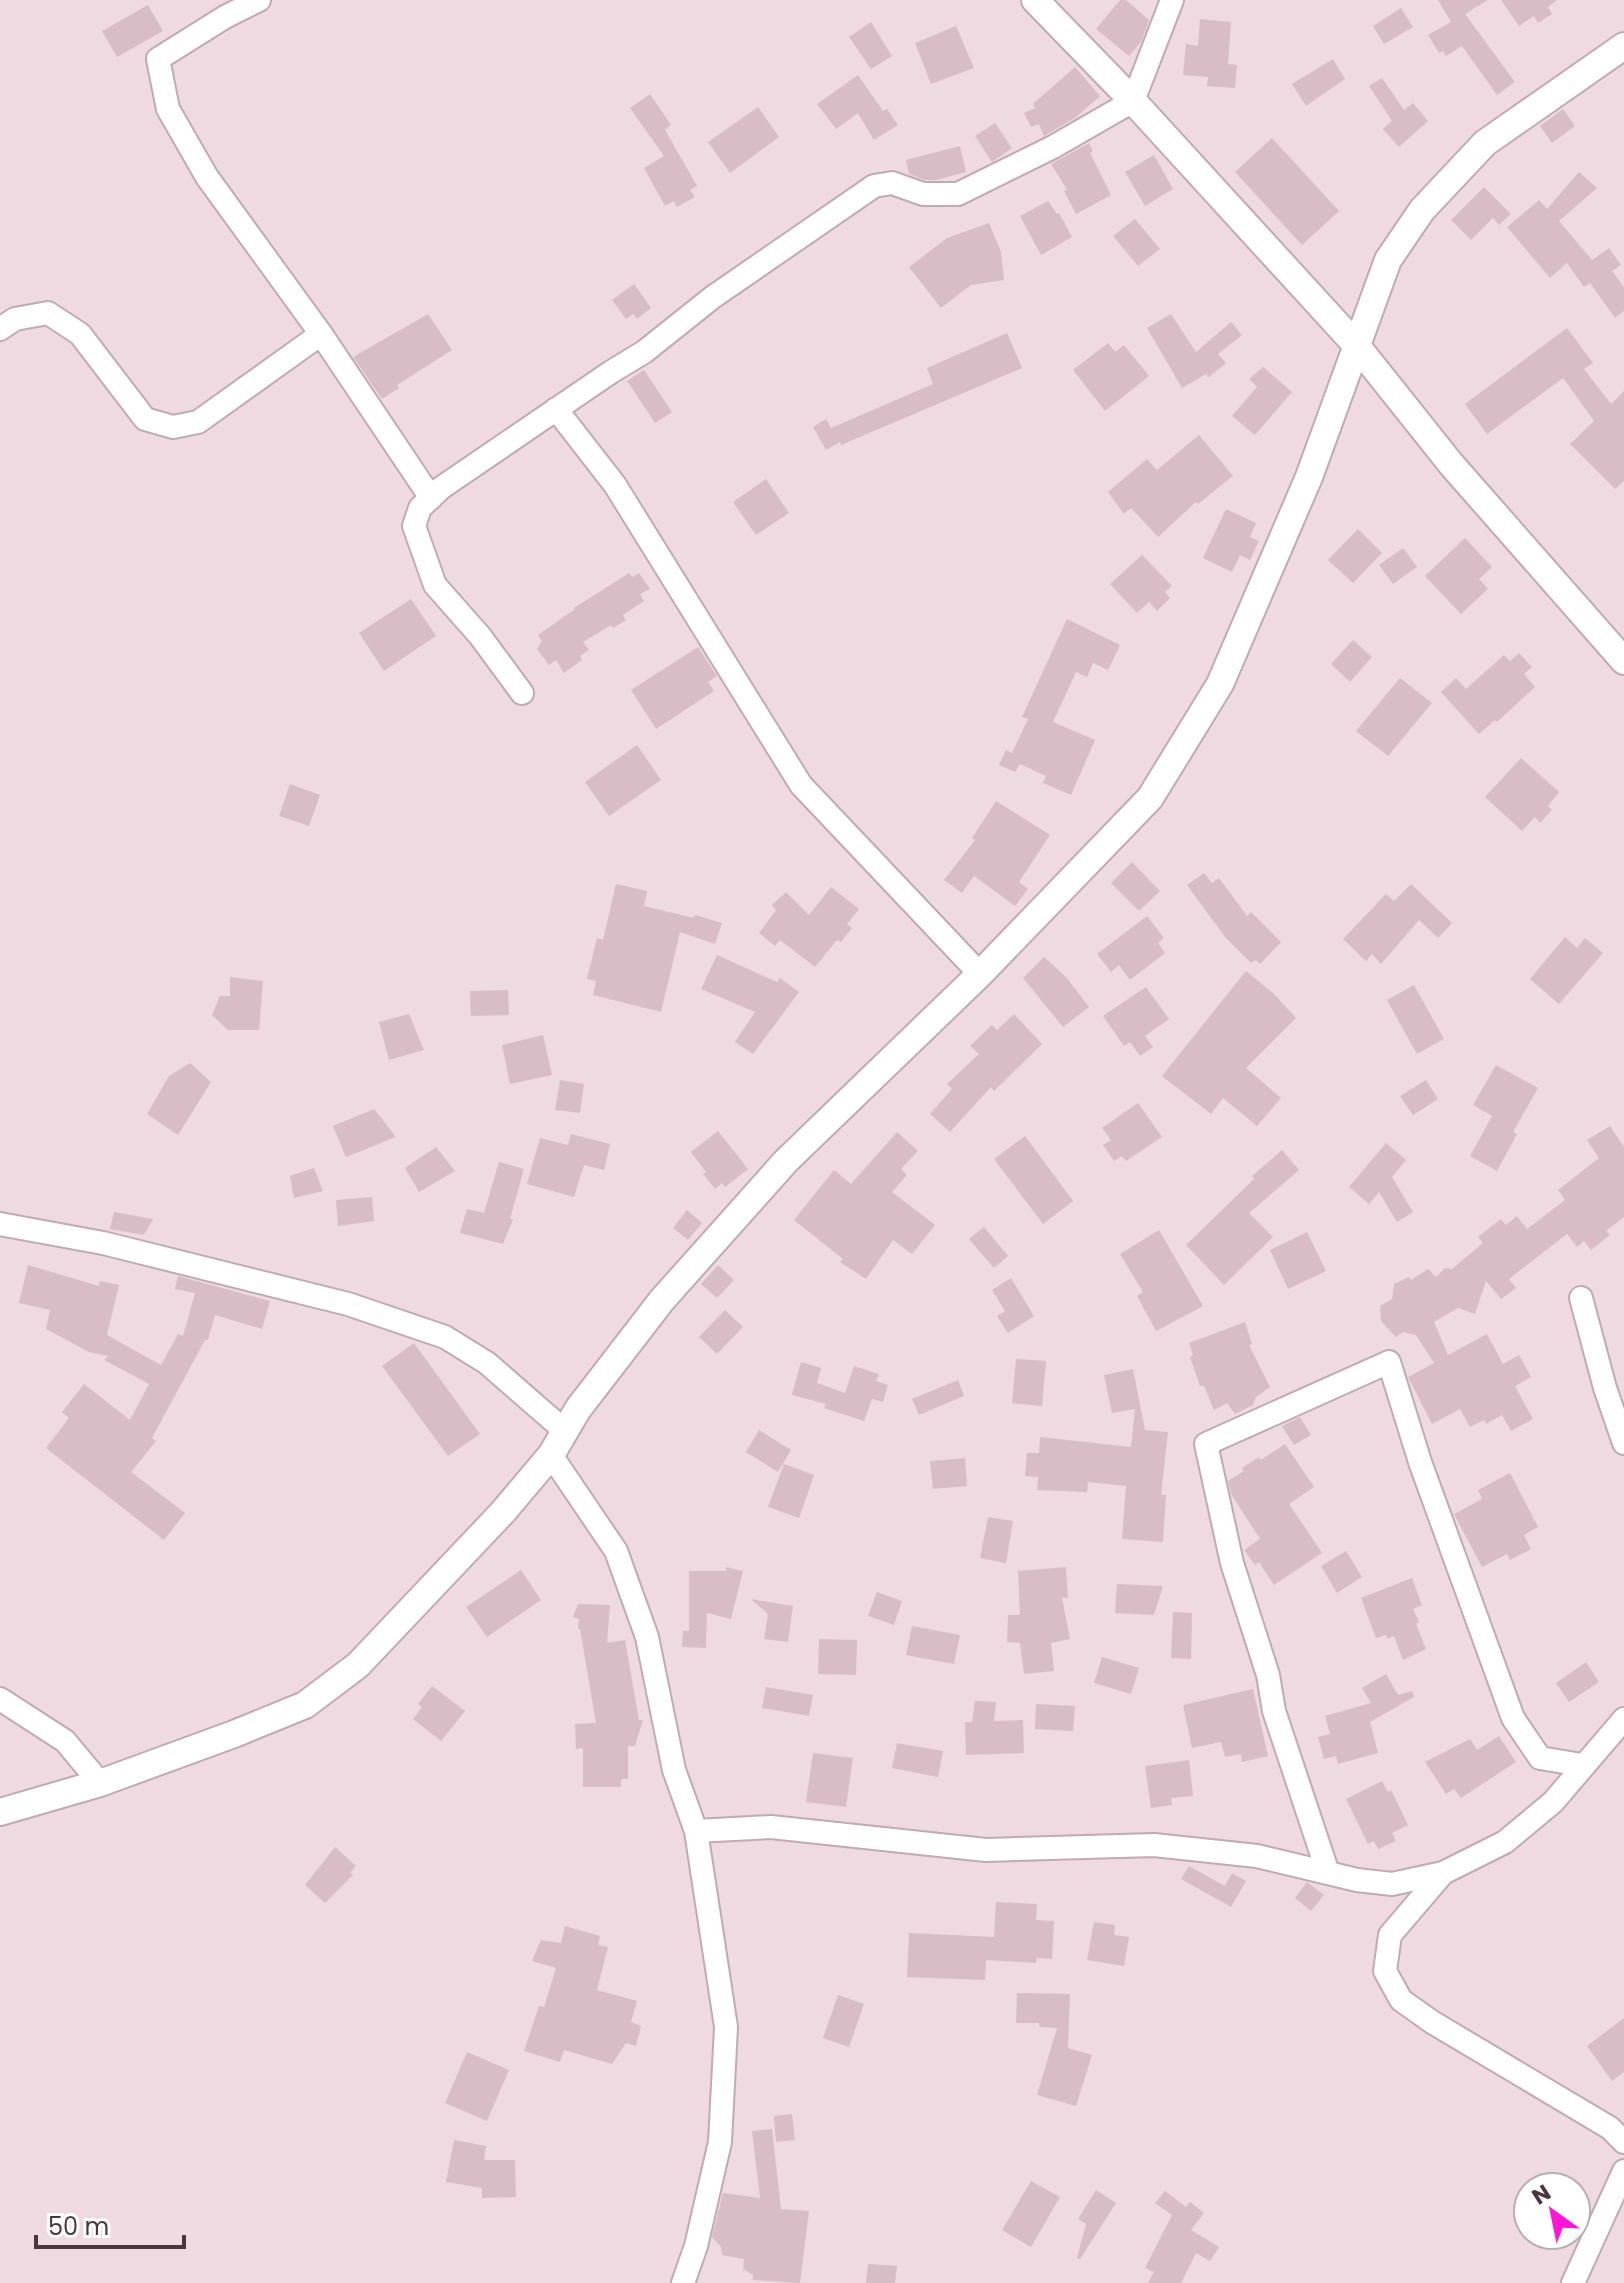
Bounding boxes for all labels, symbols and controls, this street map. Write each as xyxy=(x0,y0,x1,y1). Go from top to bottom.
north arrow xyxy=(1512,2171,1592,2251)
text: N xyxy=(1526,2177,1557,2212)
scale bar xyxy=(36,2199,184,2249)
text: 50 m xyxy=(48,2210,109,2243)

